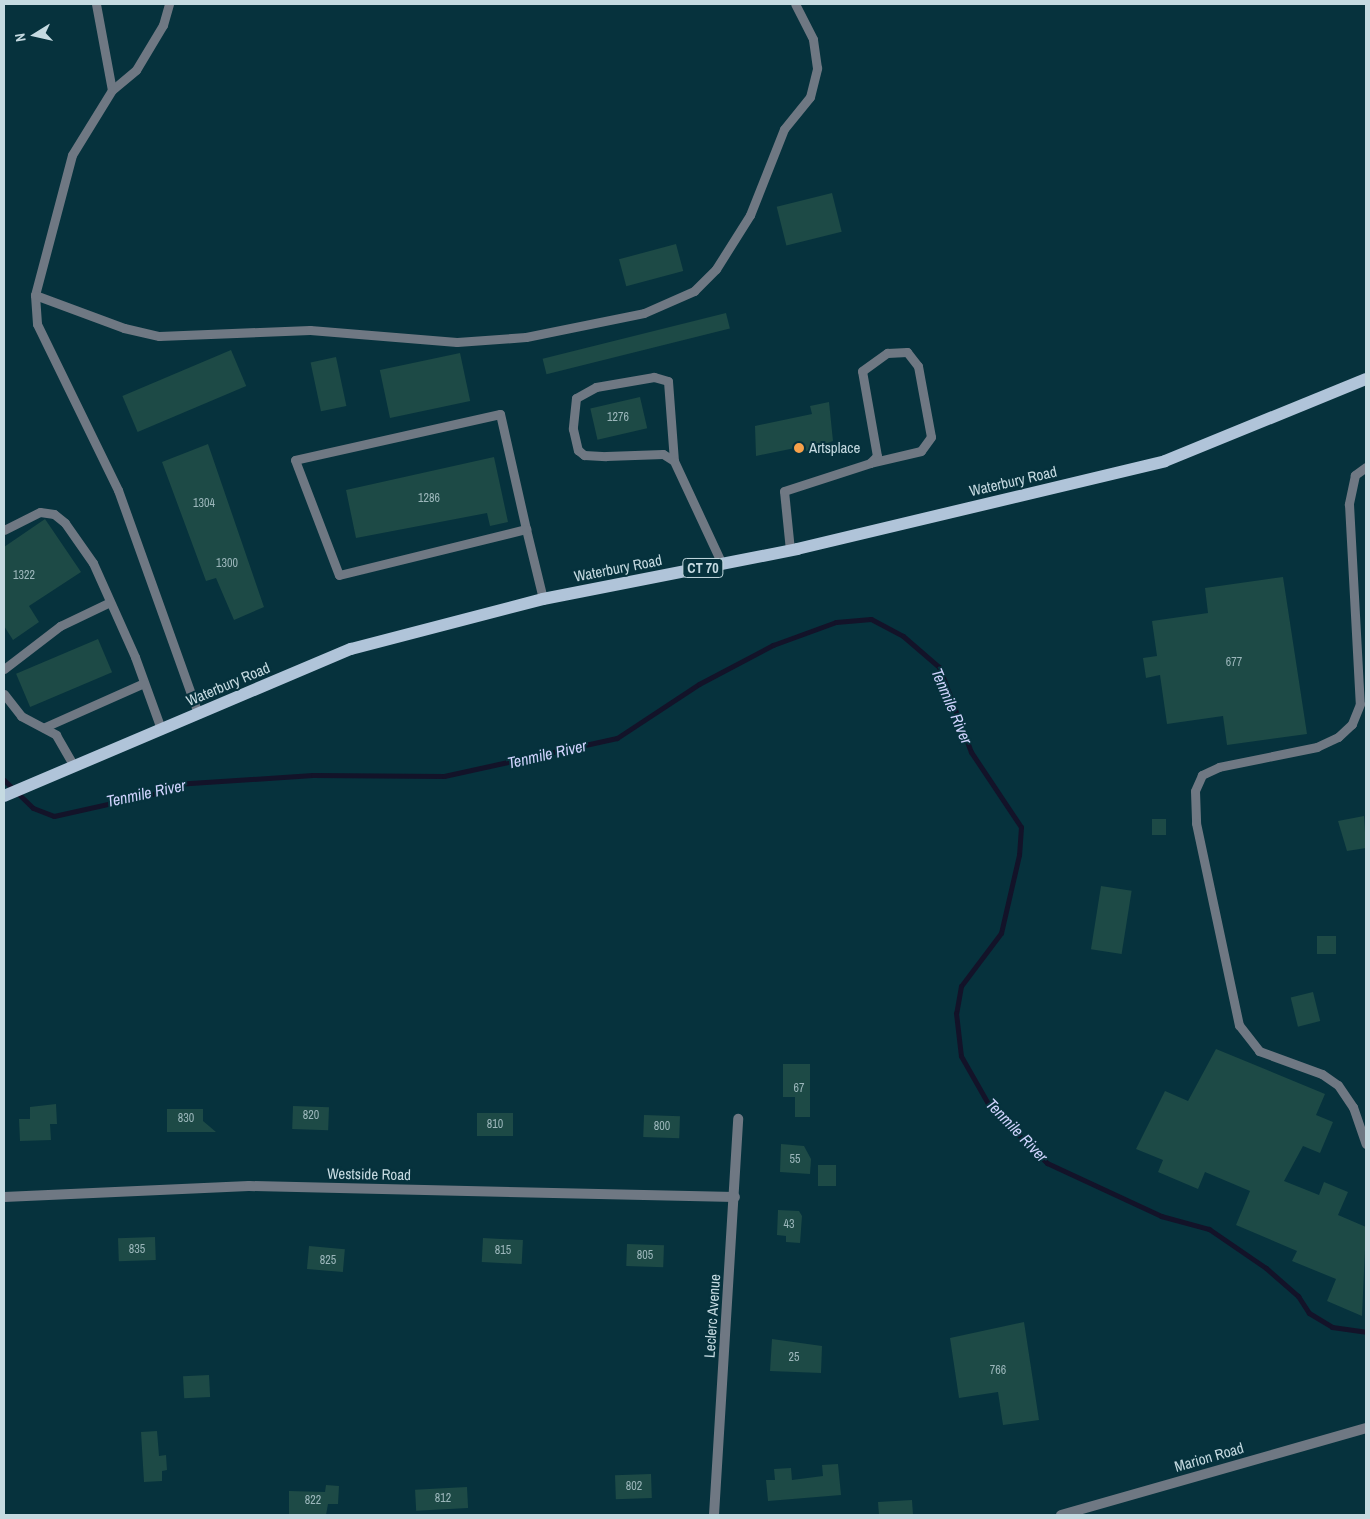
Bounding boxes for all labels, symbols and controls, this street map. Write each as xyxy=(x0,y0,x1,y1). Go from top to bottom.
north arrow xyxy=(10,10,60,60)
text: N xyxy=(11,32,30,43)
house number: 1276 xyxy=(607,411,629,425)
place label: Artsplace xyxy=(809,439,860,457)
marker: Artsplace xyxy=(793,442,805,454)
street label: Waterbury Road xyxy=(968,462,1058,500)
house number: 1286 xyxy=(418,492,440,506)
house number: 1304 xyxy=(193,497,215,511)
street label: Waterbury Road xyxy=(573,551,663,585)
road number: CT 70 xyxy=(682,556,724,580)
house number: 1300 xyxy=(216,557,238,571)
house number: 1322 xyxy=(13,569,35,583)
house number: 677 xyxy=(1226,656,1242,670)
street label: Waterbury Road xyxy=(183,658,273,710)
water label: Tenmile River xyxy=(927,665,977,747)
water label: Tenmile River xyxy=(506,736,588,772)
water label: Tenmile River xyxy=(105,775,187,811)
house number: 67 xyxy=(794,1082,804,1096)
water label: Tenmile River xyxy=(982,1094,1052,1166)
house number: 820 xyxy=(303,1109,319,1123)
house number: 830 xyxy=(178,1112,194,1126)
house number: 810 xyxy=(487,1118,503,1132)
house number: 800 xyxy=(654,1120,670,1134)
house number: 55 xyxy=(790,1153,800,1167)
street label: Westside Road xyxy=(327,1164,411,1184)
house number: 43 xyxy=(784,1218,794,1232)
house number: 835 xyxy=(129,1243,145,1257)
house number: 815 xyxy=(495,1244,511,1258)
house number: 805 xyxy=(637,1249,653,1263)
house number: 825 xyxy=(320,1254,336,1268)
street label: Leclerc Avenue xyxy=(700,1273,724,1359)
house number: 25 xyxy=(789,1351,799,1365)
house number: 766 xyxy=(990,1364,1006,1378)
street label: Marion Road xyxy=(1172,1439,1246,1475)
house number: 802 xyxy=(626,1480,642,1494)
house number: 812 xyxy=(435,1492,451,1506)
house number: 822 xyxy=(305,1494,321,1508)

